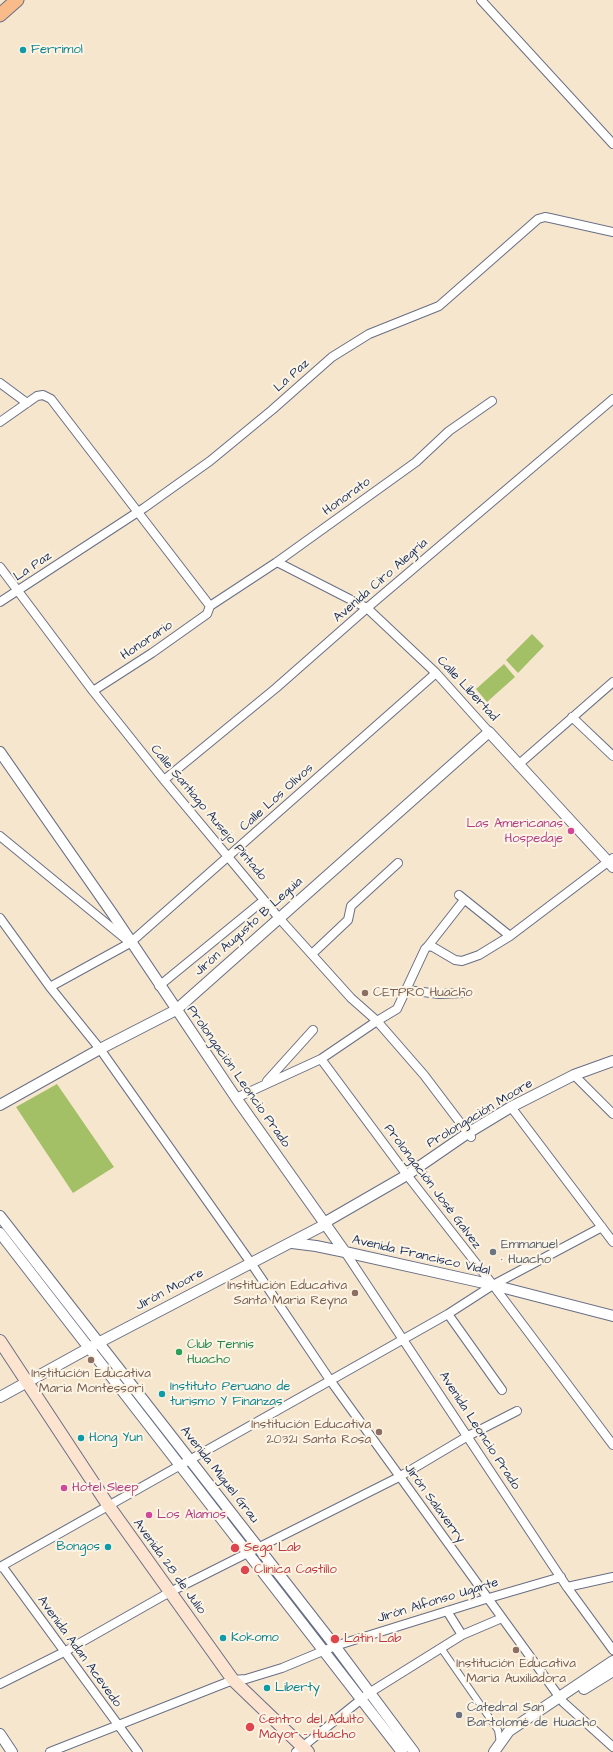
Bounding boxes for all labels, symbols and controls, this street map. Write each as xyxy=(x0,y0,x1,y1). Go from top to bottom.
place label: Ferrimol xyxy=(31,42,83,58)
marker: Ferrimol xyxy=(18,45,28,55)
street label: La Paz xyxy=(271,356,313,396)
street label: Honorato xyxy=(320,474,374,520)
street label: Avenida Ciro Alegría xyxy=(331,536,431,626)
street label: La Paz xyxy=(11,549,55,585)
street label: Honorario xyxy=(118,618,176,664)
street label: Calle Libertad xyxy=(433,653,501,725)
street label: Calle Santiago Ausejo Pintado xyxy=(147,742,269,884)
street label: Calle Los Olivos xyxy=(237,761,317,835)
place label: Las Americanas Hospedaje xyxy=(467,816,563,847)
marker: Las Americanas Hospedaje xyxy=(566,826,576,836)
street label: Jirón Augusto B Leguia xyxy=(192,874,306,980)
place label: CETPRO Huacho xyxy=(373,985,473,1001)
marker: CETPRO Huacho xyxy=(360,988,370,998)
street label: Prolongación Leoncio Prado xyxy=(183,1003,293,1151)
street label: Prolongación Moore xyxy=(424,1076,536,1152)
street label: Prolongación José Galvez xyxy=(380,1122,484,1252)
street label: Avenida Francisco Vidal xyxy=(350,1233,492,1279)
place label: Emmanuel · Huacho xyxy=(501,1237,558,1268)
marker: Emmanuel · Huacho xyxy=(488,1247,498,1257)
street label: Jirón Moore xyxy=(133,1266,207,1314)
place label: Institución Educativa Santa Maria Reyna xyxy=(227,1278,347,1309)
marker: Institución Educativa Santa Maria Reyna xyxy=(350,1288,360,1298)
place label: Club Tennis Huacho xyxy=(187,1337,254,1368)
marker: Club Tennis Huacho xyxy=(174,1347,184,1357)
marker: Institución Educativa Maria Montessori xyxy=(86,1355,96,1365)
place label: Institución Educativa Maria Montessori xyxy=(31,1366,151,1397)
street label: Avenida Leoncio Prado xyxy=(435,1369,523,1493)
place label: Instituto Peruano de turismo Y Finanzas xyxy=(170,1379,290,1410)
marker: Instituto Peruano de turismo Y Finanzas xyxy=(157,1389,167,1399)
place label: Institución Educativa 20321 Santa Rosa xyxy=(251,1417,371,1448)
street label: Avenida Miguel Grau xyxy=(176,1423,262,1527)
marker: Institución Educativa 20321 Santa Rosa xyxy=(374,1427,384,1437)
place label: Hong Yun xyxy=(89,1430,143,1446)
marker: Hong Yun xyxy=(76,1433,86,1443)
street label: Jirón Salaverry xyxy=(400,1461,468,1547)
place label: Hotel Sleep xyxy=(72,1480,138,1496)
marker: Hotel Sleep xyxy=(59,1483,69,1493)
place label: Los Alamos xyxy=(157,1507,226,1523)
marker: Los Alamos xyxy=(144,1510,154,1520)
street label: Avenida 28 de Julio xyxy=(129,1516,209,1618)
place label: Bongos xyxy=(56,1539,100,1555)
place label: Sega Lab xyxy=(244,1540,301,1556)
marker: Bongos xyxy=(103,1542,113,1552)
marker: Sega Lab xyxy=(229,1542,241,1554)
place label: Clinica Castillo xyxy=(254,1562,337,1578)
marker: Clinica Castillo xyxy=(239,1564,251,1576)
street label: Jirón Alfonso Ugarte xyxy=(375,1575,501,1627)
street label: Avenida Adan Acevedo xyxy=(33,1593,125,1711)
place label: Kokomo xyxy=(231,1630,279,1646)
place label: Latin Lab xyxy=(344,1631,401,1647)
marker: Kokomo xyxy=(218,1633,228,1643)
marker: Latin Lab xyxy=(329,1633,341,1645)
marker: Institución Educativa Maria Auxiliadora xyxy=(511,1645,521,1655)
place label: Institución Educativa Maria Auxiliadora xyxy=(456,1656,576,1687)
place label: Liberty xyxy=(275,1680,320,1696)
marker: Liberty xyxy=(262,1683,272,1693)
place label: Catedral San Bartolomé de Huacho xyxy=(467,1700,596,1731)
marker: Catedral San Bartolomé de Huacho xyxy=(454,1710,464,1720)
place label: Centro del Adulto Mayor - Huacho xyxy=(259,1712,364,1743)
marker: Centro del Adulto Mayor - Huacho xyxy=(244,1721,256,1733)

